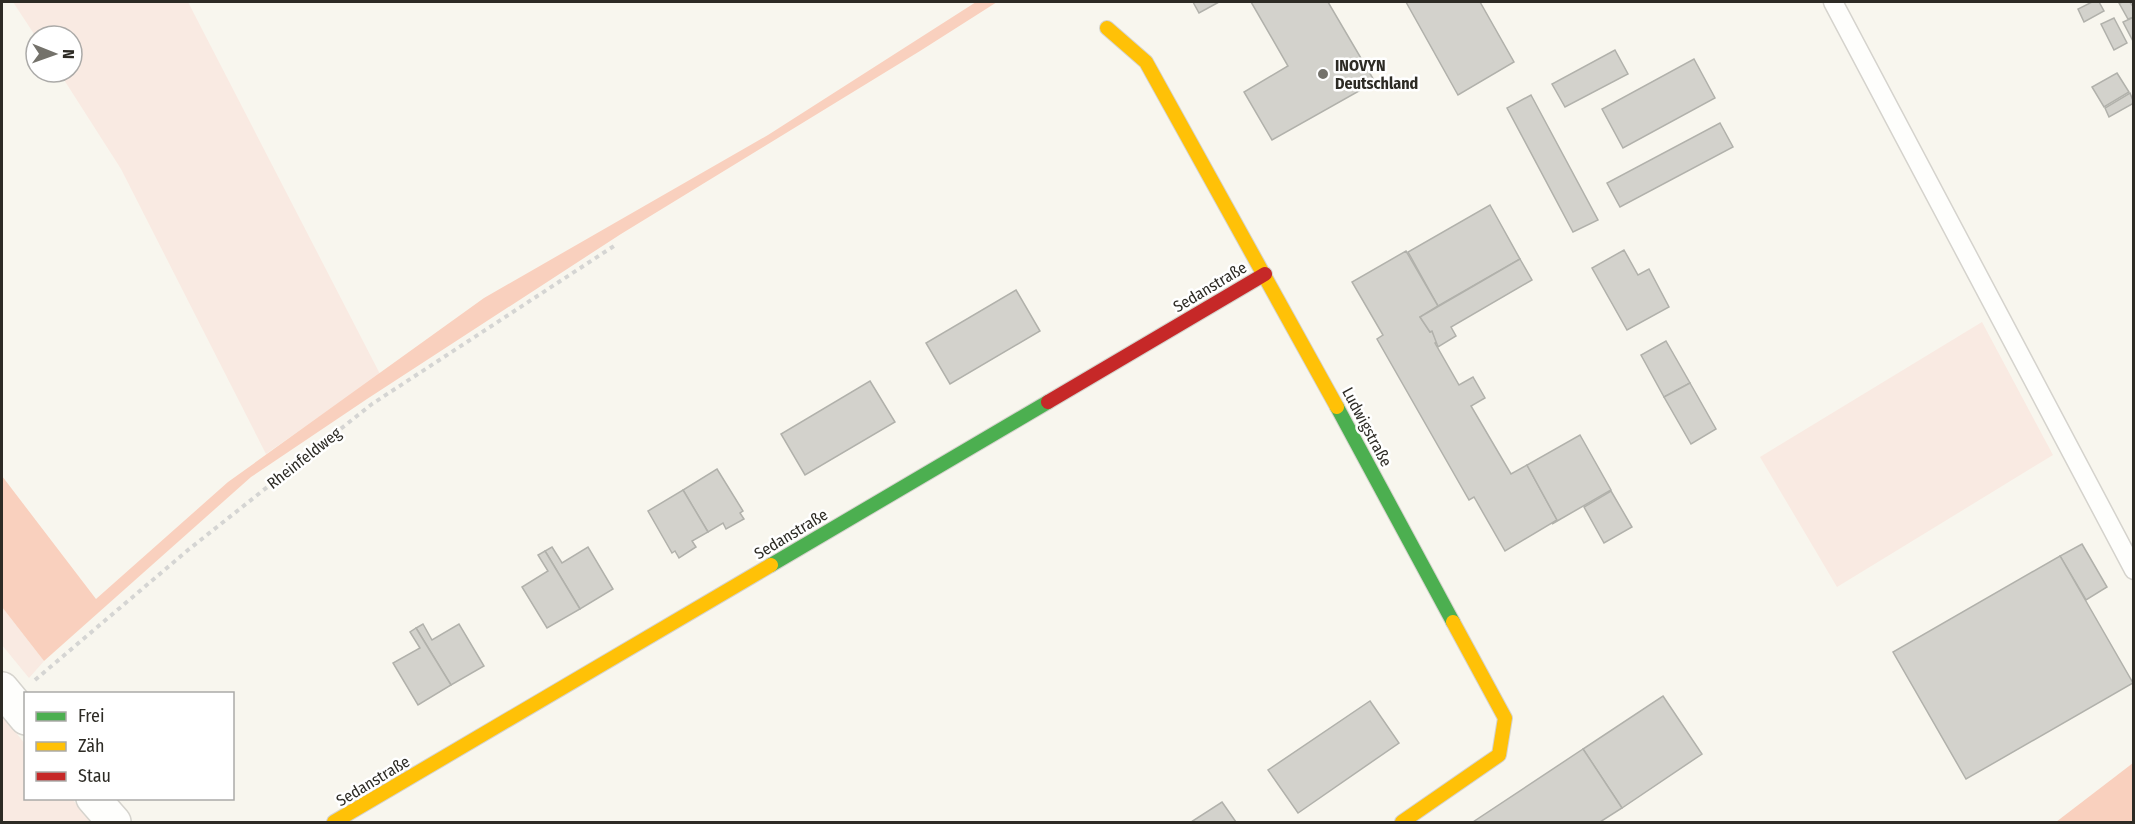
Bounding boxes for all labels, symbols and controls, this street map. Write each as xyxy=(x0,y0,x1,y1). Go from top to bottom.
north arrow xyxy=(24,24,84,84)
text: N xyxy=(59,49,78,59)
place label: INOVYN Deutschland xyxy=(1335,56,1418,93)
marker: INOVYN Deutschland xyxy=(1316,67,1330,81)
street label: Sedanstraße xyxy=(1170,258,1250,316)
street label: Ludwigstraße xyxy=(1338,384,1396,470)
street label: Rheinfeldweg xyxy=(263,423,345,493)
street label: Sedanstraße xyxy=(751,505,831,563)
legend xyxy=(24,692,234,800)
text: Frei xyxy=(78,705,104,727)
text: Zäh xyxy=(78,735,105,757)
street label: Sedanstraße xyxy=(333,752,413,810)
text: Stau xyxy=(78,765,111,787)

